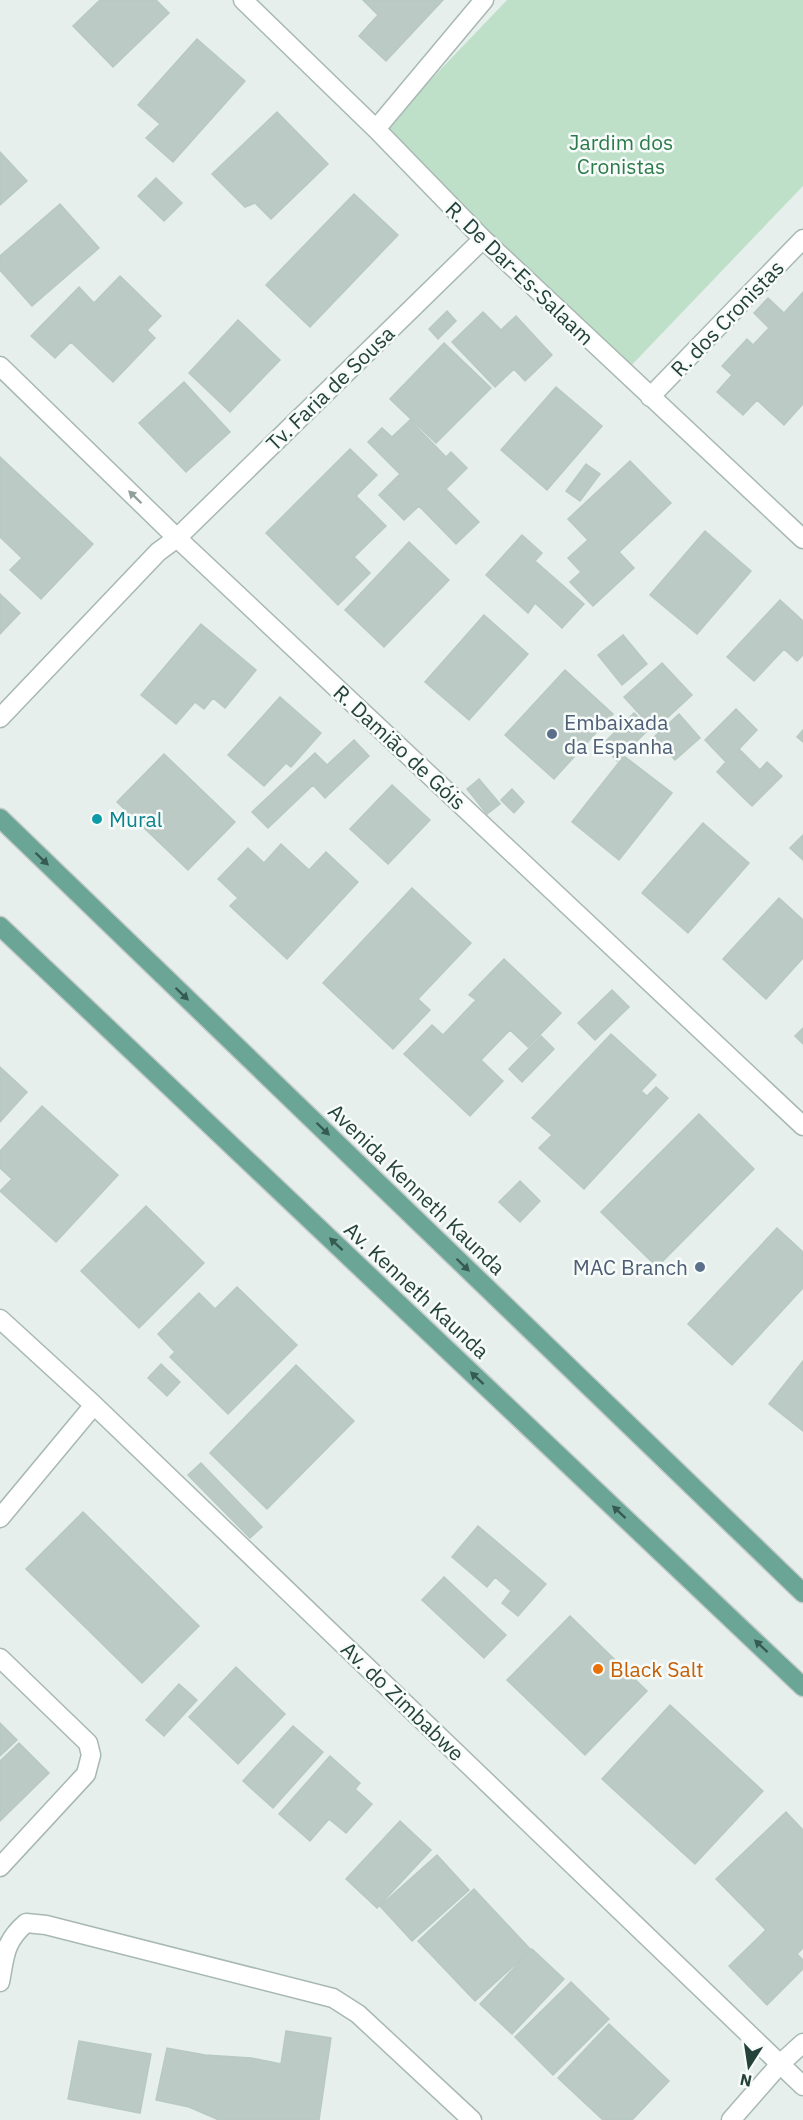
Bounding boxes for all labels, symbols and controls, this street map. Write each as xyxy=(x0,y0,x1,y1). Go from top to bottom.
park label: Jardim dos Cronistas xyxy=(569,128,673,180)
street label: R. De Dar-Es-Salaam xyxy=(440,195,600,351)
street label: R. dos Cronistas xyxy=(664,254,790,382)
street label: Tv. Faria de Sousa xyxy=(260,319,400,457)
one-way arrow xyxy=(128,490,142,504)
street label: R. Damião de Góis xyxy=(328,678,472,816)
place label: Embaixada da Espanha xyxy=(564,708,673,760)
marker: Embaixada da Espanha xyxy=(545,727,559,741)
place label: Mural xyxy=(109,805,163,833)
marker: Mural xyxy=(90,812,104,826)
one-way arrow xyxy=(35,851,49,865)
one-way arrow xyxy=(175,987,190,1001)
street label: Avenida Kenneth Kaunda xyxy=(323,1097,511,1281)
one-way arrow xyxy=(315,1122,329,1136)
street label: Av. Kenneth Kaunda xyxy=(339,1215,495,1365)
one-way arrow xyxy=(328,1237,343,1251)
place label: MAC Branch xyxy=(573,1253,688,1281)
one-way arrow xyxy=(456,1258,471,1272)
marker: MAC Branch xyxy=(693,1260,707,1274)
one-way arrow xyxy=(470,1371,485,1385)
one-way arrow xyxy=(612,1506,626,1520)
street label: Av. do Zimbabwe xyxy=(335,1635,471,1767)
one-way arrow xyxy=(754,1640,768,1654)
place label: Black Salt xyxy=(610,1655,704,1683)
marker: Black Salt xyxy=(591,1662,605,1676)
north arrow xyxy=(719,2036,779,2096)
text: N xyxy=(738,2070,754,2092)

